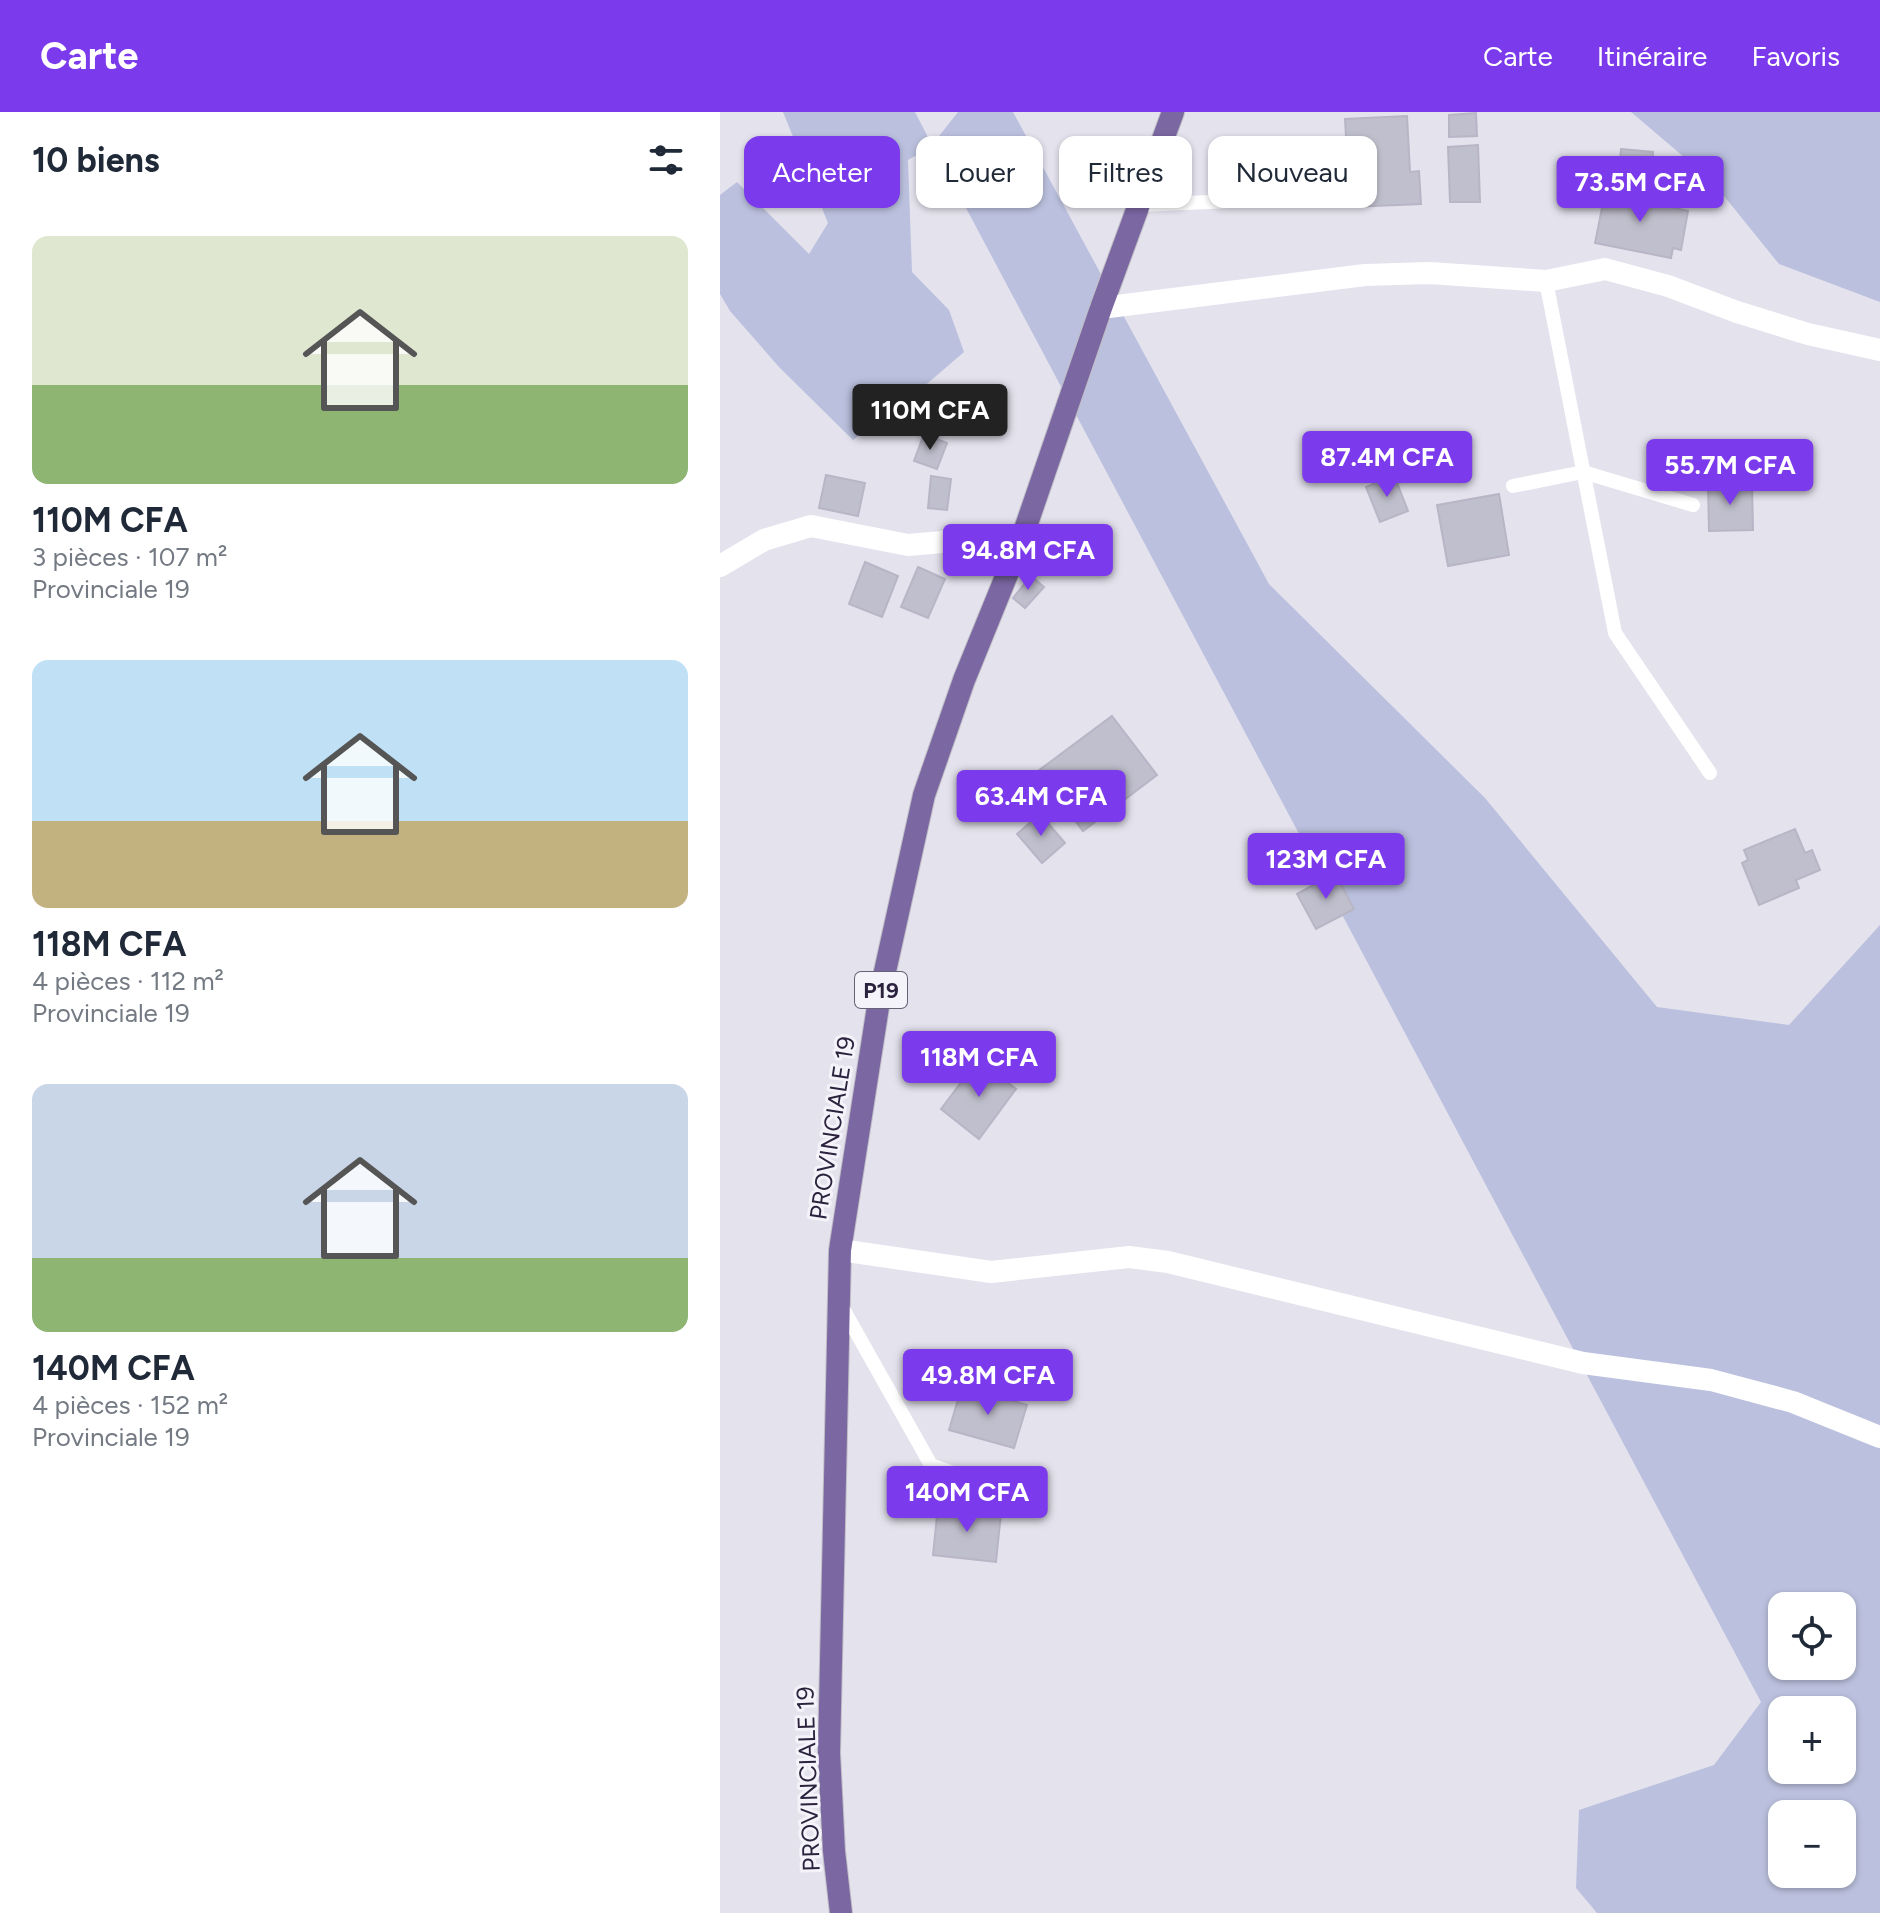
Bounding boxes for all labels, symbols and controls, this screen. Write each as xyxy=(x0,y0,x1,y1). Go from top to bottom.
text: Carte xyxy=(40,33,138,79)
text: Carte xyxy=(1483,39,1553,73)
text: Itinéraire xyxy=(1597,39,1707,73)
text: Favoris xyxy=(1751,39,1840,73)
chip: Acheter xyxy=(744,136,900,208)
chip: Louer xyxy=(916,136,1043,208)
chip: Filtres xyxy=(1059,136,1192,208)
chip: Nouveau xyxy=(1208,136,1377,208)
icon: filters xyxy=(644,138,688,182)
text: 10 biens xyxy=(32,140,160,181)
pin: 73.5M CFA xyxy=(1548,156,1732,224)
text: 73.5M CFA xyxy=(1575,166,1705,198)
icon: home xyxy=(288,288,432,432)
pin: 110M CFA xyxy=(847,384,1013,452)
text: 110M CFA xyxy=(870,394,990,426)
pin: 87.4M CFA xyxy=(1295,431,1479,499)
pin: 55.7M CFA xyxy=(1638,439,1822,507)
text: 87.4M CFA xyxy=(1320,441,1454,473)
text: 55.7M CFA xyxy=(1664,449,1796,481)
text: 110M CFA xyxy=(32,500,188,541)
pin: 94.8M CFA xyxy=(936,524,1120,592)
text: 94.8M CFA xyxy=(961,534,1095,566)
text: 3 pièces · 107 m² xyxy=(32,541,227,573)
text: Provinciale 19 xyxy=(32,573,190,605)
icon: home xyxy=(288,712,432,856)
pin: 63.4M CFA xyxy=(949,770,1133,838)
text: 63.4M CFA xyxy=(975,780,1107,812)
pin: 123M CFA xyxy=(1243,833,1409,901)
text: 123M CFA xyxy=(1266,843,1386,875)
text: 118M CFA xyxy=(32,924,187,965)
text: 4 pièces · 112 m² xyxy=(32,965,224,997)
road number: P19 xyxy=(855,972,907,1008)
text: Provinciale 19 xyxy=(32,997,190,1029)
pin: 118M CFA xyxy=(896,1031,1062,1099)
street label: PROVINCIALE 19 xyxy=(803,1034,861,1222)
text: 118M CFA xyxy=(920,1041,1038,1073)
icon: home xyxy=(288,1136,432,1280)
text: 140M CFA xyxy=(32,1348,195,1389)
pin: 49.8M CFA xyxy=(896,1349,1080,1417)
text: 49.8M CFA xyxy=(921,1359,1055,1391)
text: 4 pièces · 152 m² xyxy=(32,1389,228,1421)
text: Provinciale 19 xyxy=(32,1421,190,1453)
pin: 140M CFA xyxy=(884,1466,1050,1534)
text: 140M CFA xyxy=(905,1476,1029,1508)
map controls xyxy=(1768,1592,1856,1888)
button: locate xyxy=(1768,1592,1856,1680)
street label: PROVINCIALE 19 xyxy=(790,1686,826,1872)
button: + xyxy=(1768,1696,1856,1784)
button: − xyxy=(1768,1800,1856,1888)

